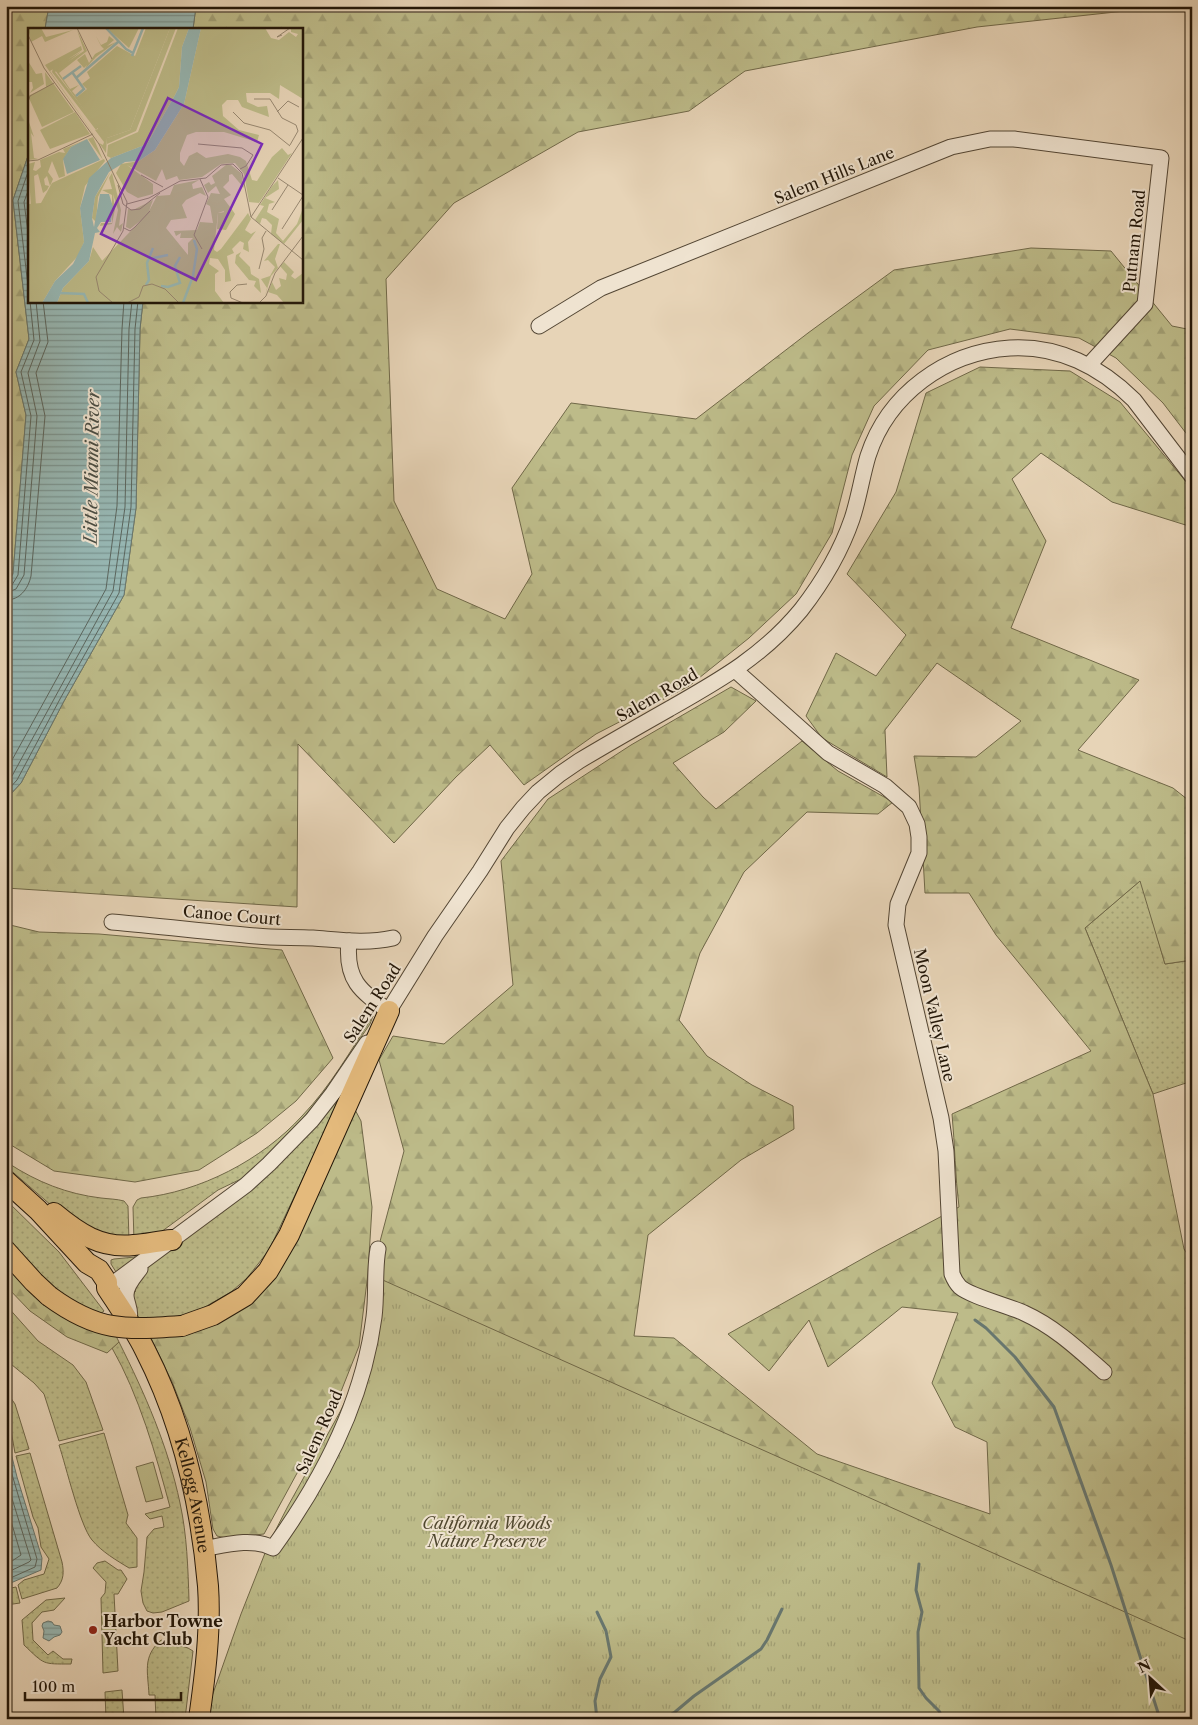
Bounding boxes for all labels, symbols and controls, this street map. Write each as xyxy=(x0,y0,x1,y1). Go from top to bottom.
inset map xyxy=(28,28,302,302)
street label: Salem Hills Lane xyxy=(771,142,897,208)
street label: Putnam Road xyxy=(1119,188,1149,293)
water label: Little Miami River xyxy=(80,388,104,546)
street label: Salem Road xyxy=(613,664,701,726)
street label: Canoe Court xyxy=(182,901,282,929)
street label: Moon Valley Lane xyxy=(910,946,960,1084)
street label: Salem Road xyxy=(339,959,405,1046)
street label: Salem Road xyxy=(291,1386,347,1477)
street label: Kellogg Avenue xyxy=(171,1435,214,1554)
park label: California Woods Nature Preserve xyxy=(422,1513,552,1551)
place label: Harbor Towne Yacht Club xyxy=(102,1611,223,1649)
marker: Harbor Towne Yacht Club xyxy=(87,1624,99,1636)
north arrow xyxy=(1126,1652,1176,1702)
text: N xyxy=(1135,1656,1154,1677)
scale bar xyxy=(25,1670,181,1702)
text: 100 m xyxy=(32,1677,75,1696)

